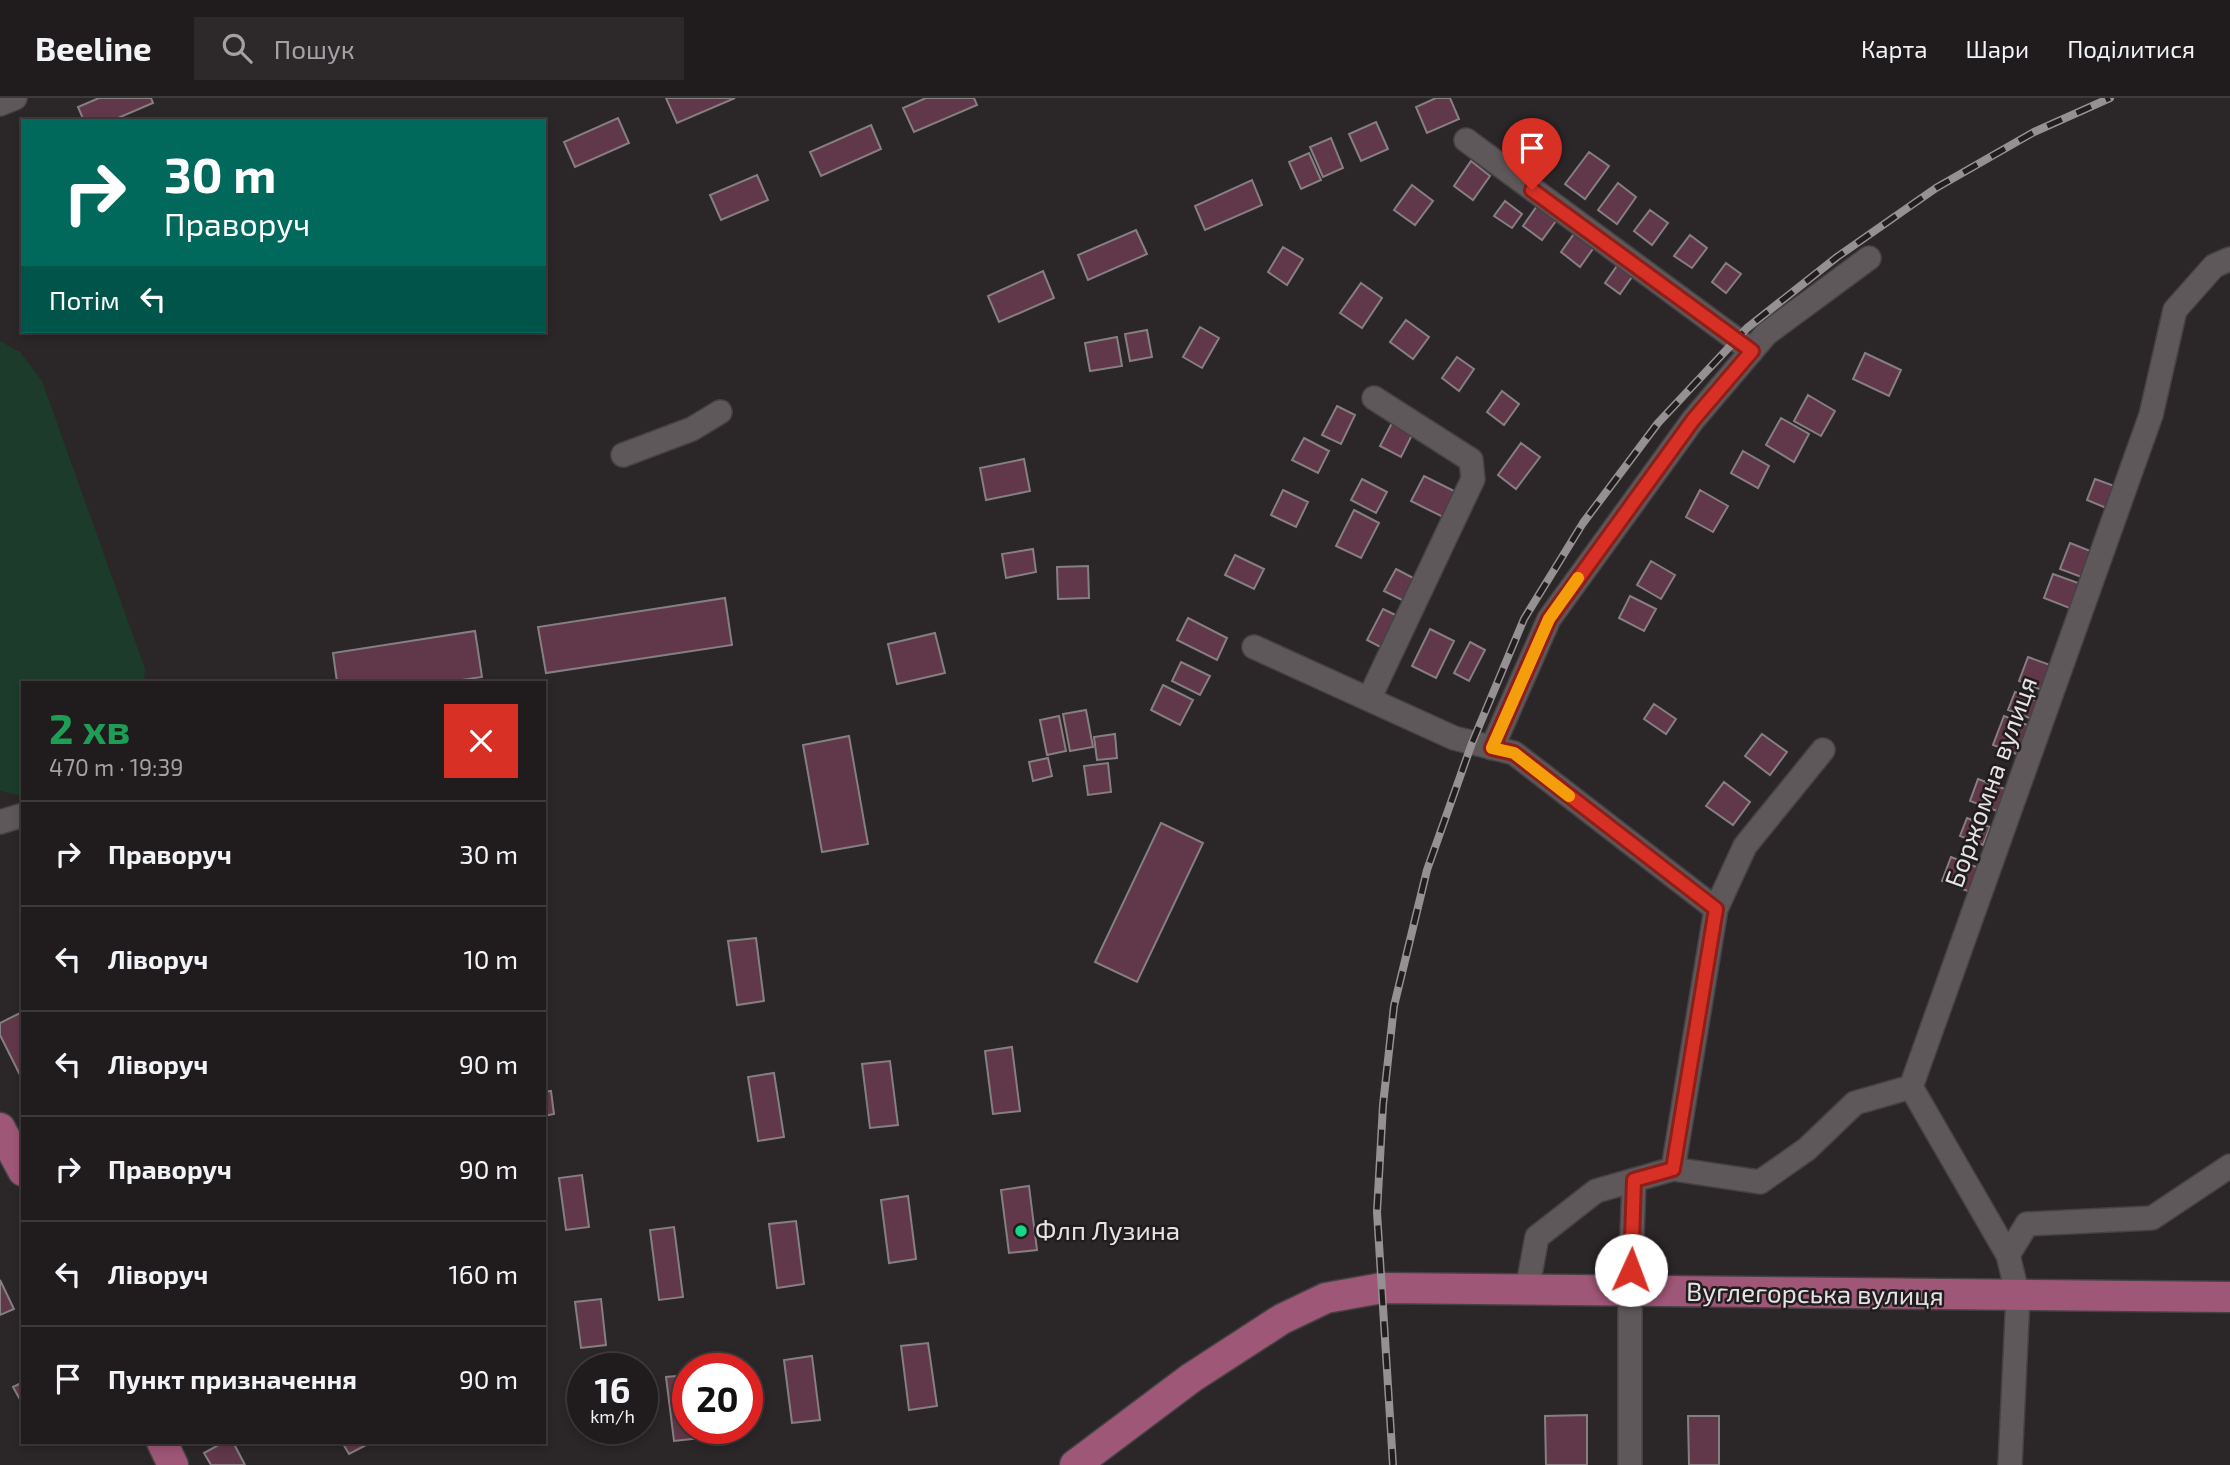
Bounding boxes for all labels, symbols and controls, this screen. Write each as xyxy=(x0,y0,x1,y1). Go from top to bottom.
search box xyxy=(194,17,684,80)
text: Beeline xyxy=(35,28,152,68)
icon: search xyxy=(218,29,256,67)
text: Пошук xyxy=(274,33,355,64)
text: Карта xyxy=(1861,34,1928,63)
text: Шари xyxy=(1966,34,2029,63)
text: Поділитися xyxy=(2067,34,2195,63)
pin xyxy=(1502,118,1562,190)
icon: arrive xyxy=(1513,129,1551,167)
text: 30 m xyxy=(164,144,276,203)
icon: right xyxy=(49,147,140,238)
text: Праворуч xyxy=(164,204,310,242)
icon: left xyxy=(134,280,172,318)
text: Потім xyxy=(49,284,120,315)
street label: Боржомна вулиця xyxy=(1937,672,2043,892)
text: 2 хв xyxy=(49,702,130,752)
button: close xyxy=(444,704,518,778)
text: 470 m · 19:39 xyxy=(49,753,183,781)
icon: right xyxy=(49,835,87,873)
text: Праворуч xyxy=(108,838,232,869)
text: 30 m xyxy=(459,838,518,869)
icon: left xyxy=(49,940,87,978)
text: Ліворуч xyxy=(108,943,208,974)
text: 10 m xyxy=(463,943,518,974)
icon: left xyxy=(49,1045,87,1083)
text: Ліворуч xyxy=(108,1048,208,1079)
text: 90 m xyxy=(459,1048,518,1079)
icon: right xyxy=(49,1150,87,1188)
text: Праворуч xyxy=(108,1153,232,1184)
text: 90 m xyxy=(459,1153,518,1184)
place label: Флп Лузина xyxy=(1035,1214,1180,1246)
marker: Флп Лузина xyxy=(1013,1223,1029,1239)
position arrow xyxy=(1594,1233,1668,1307)
icon: left xyxy=(49,1255,87,1293)
text: Ліворуч xyxy=(108,1258,208,1289)
text: 160 m xyxy=(449,1258,518,1289)
street label: Вуглегорська вулиця xyxy=(1686,1275,1944,1311)
speed limit sign: 20 xyxy=(672,1353,763,1444)
icon: arrive xyxy=(49,1360,87,1398)
text: Пункт призначення xyxy=(108,1363,357,1394)
text: 90 m xyxy=(459,1363,518,1394)
text: 16 xyxy=(595,1368,630,1410)
text: km/h xyxy=(590,1405,635,1427)

